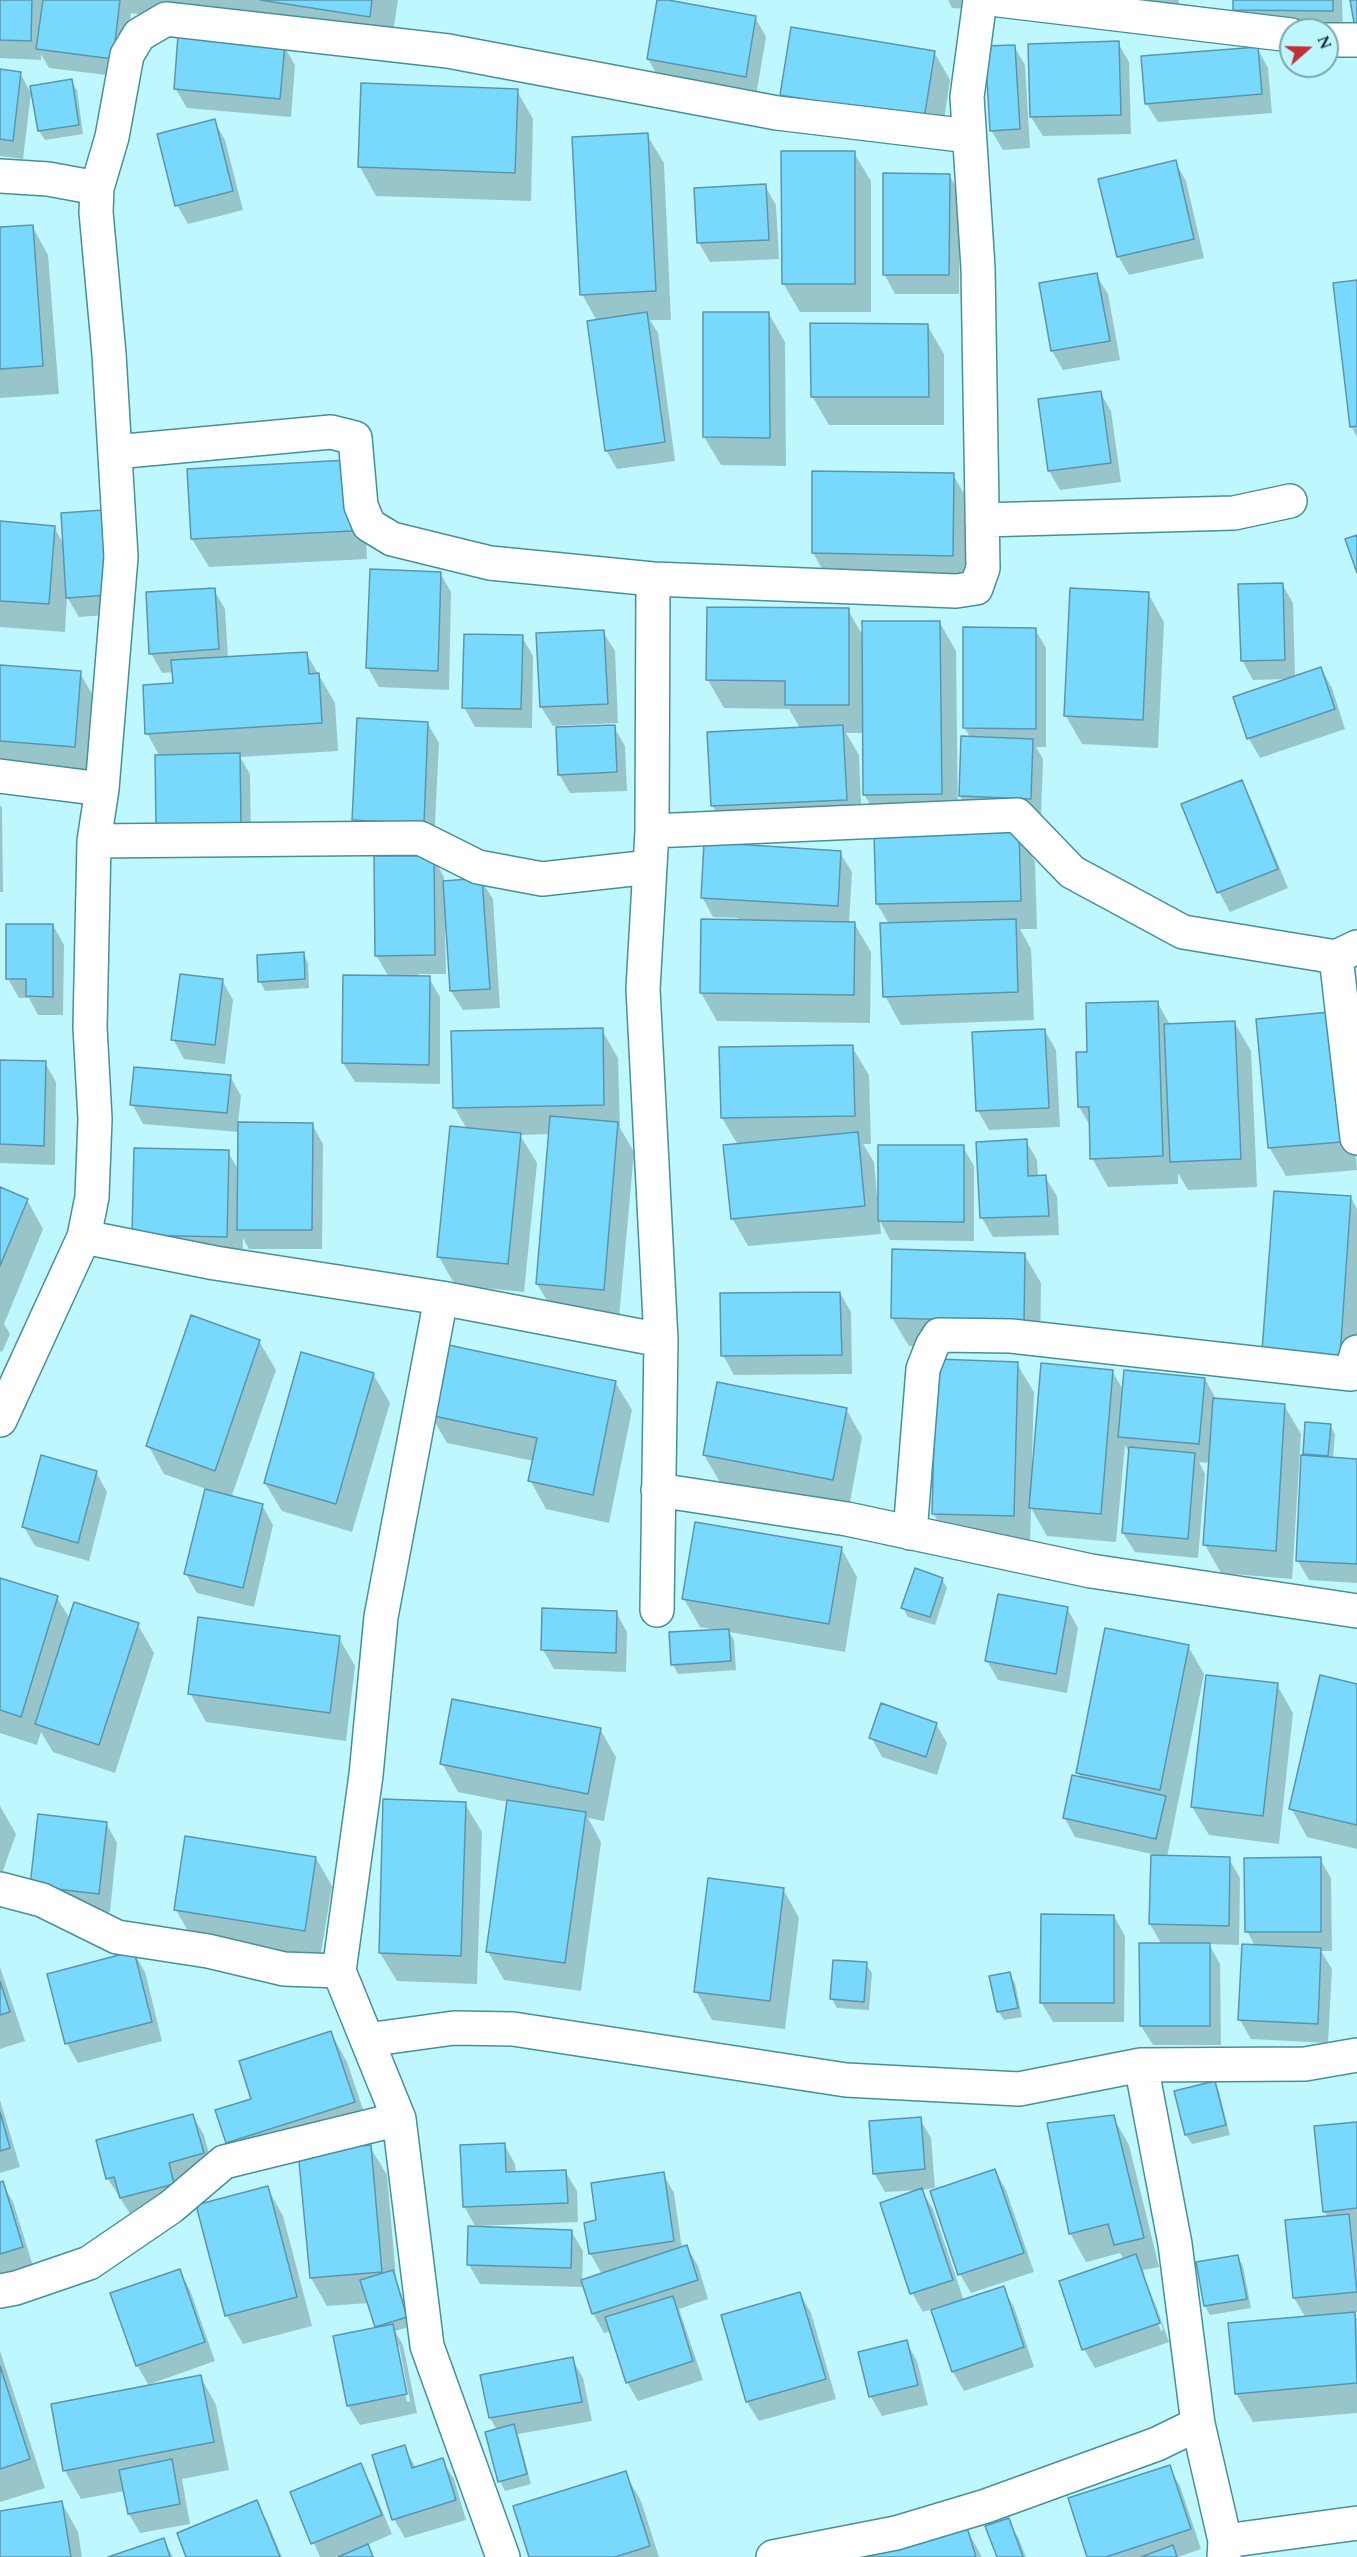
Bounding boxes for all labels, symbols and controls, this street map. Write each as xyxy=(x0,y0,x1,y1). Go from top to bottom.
north arrow xyxy=(1279,18,1339,78)
text: N xyxy=(1311,32,1338,53)

